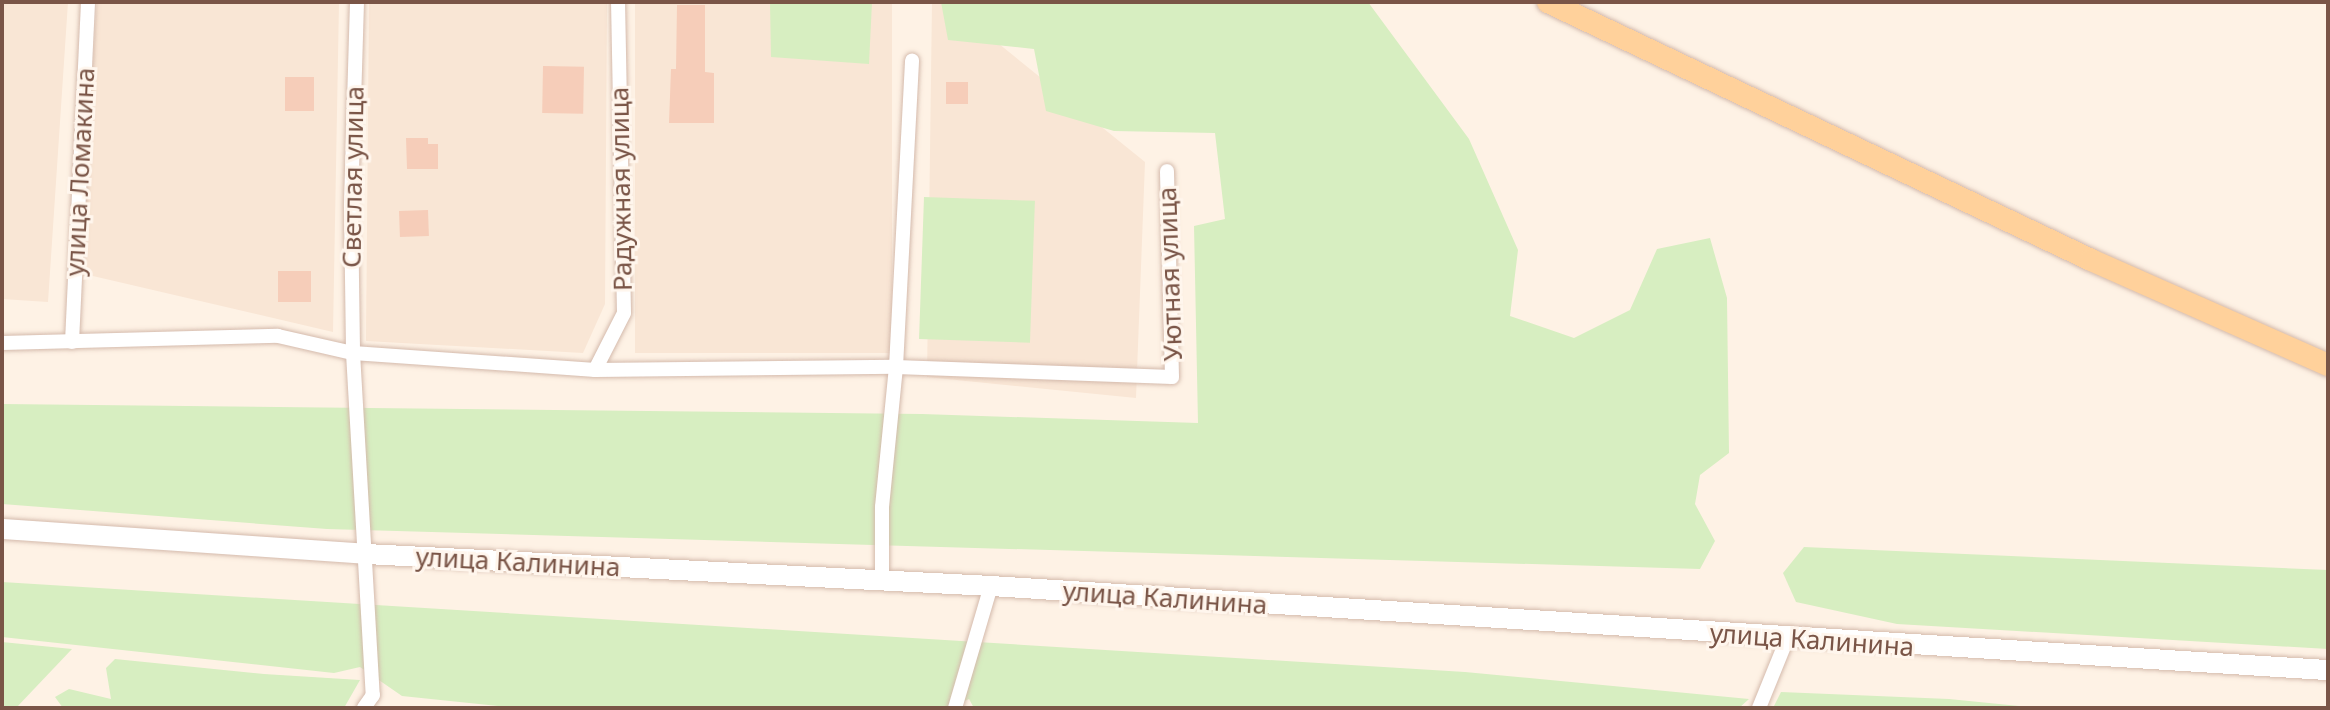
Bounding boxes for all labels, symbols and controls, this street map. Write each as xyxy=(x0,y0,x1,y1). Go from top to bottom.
street label: улица Ломакина xyxy=(59,67,101,277)
street label: Светлая улица xyxy=(336,86,370,268)
street label: Радужная улица xyxy=(604,87,638,291)
street label: Уютная улица xyxy=(1151,186,1189,362)
street label: улица Калинина xyxy=(415,541,621,583)
street label: улица Калинина xyxy=(1062,575,1268,621)
street label: улица Калинина xyxy=(1709,617,1915,663)

